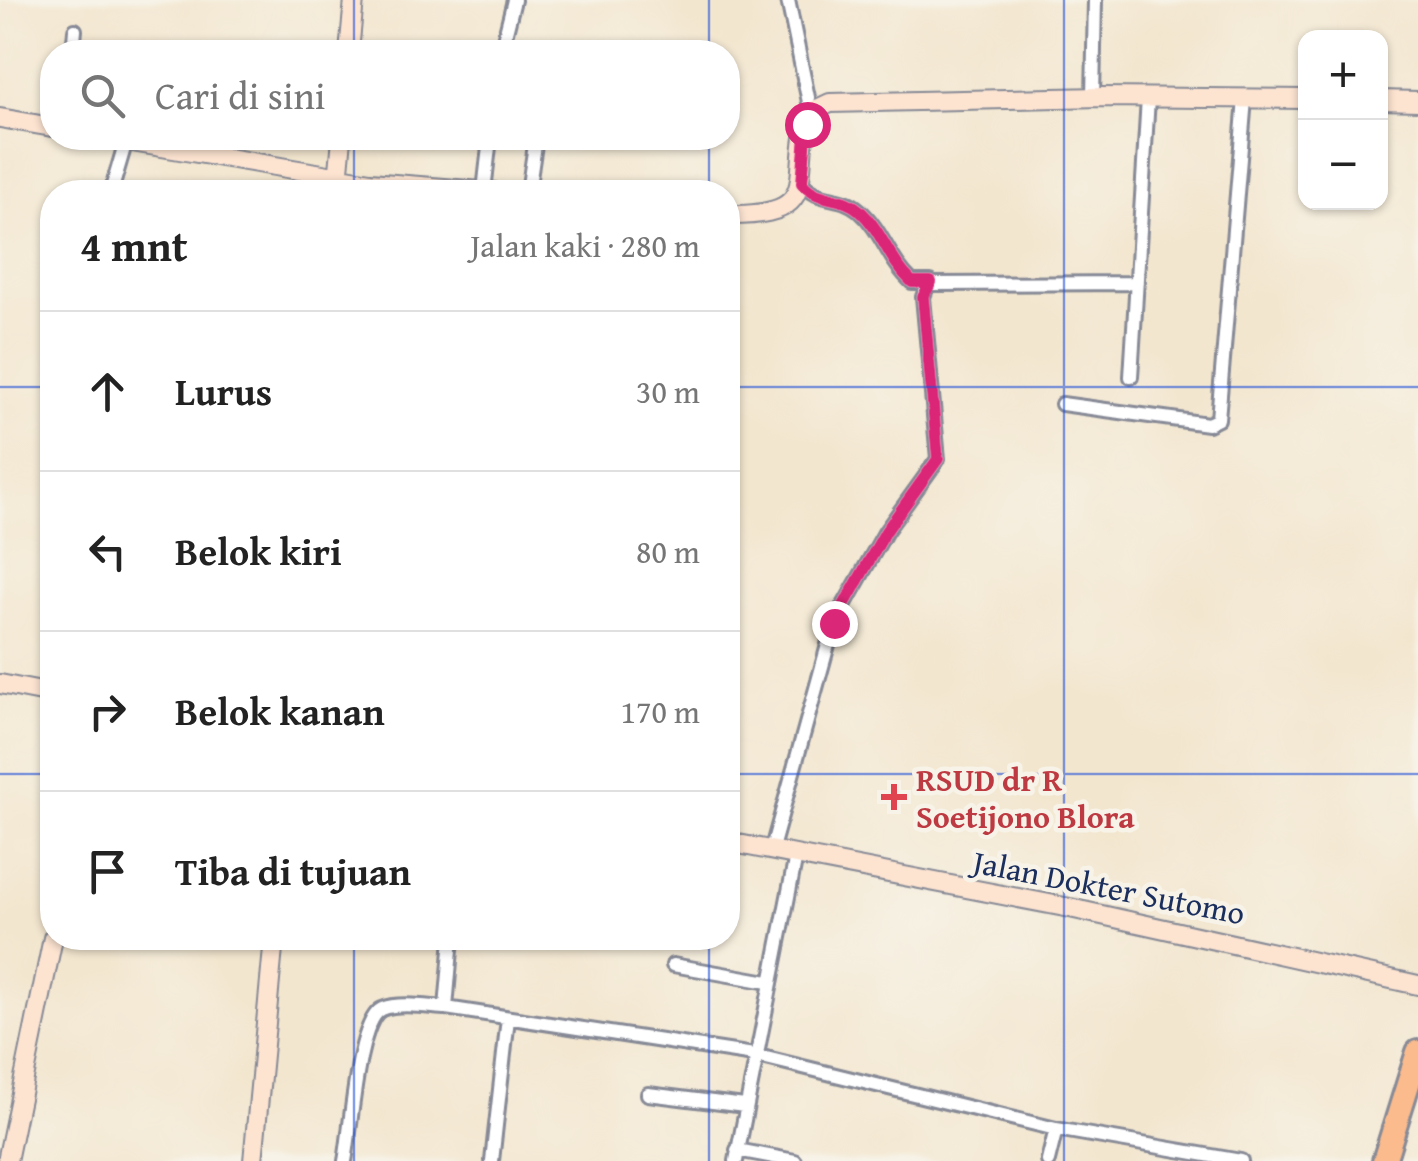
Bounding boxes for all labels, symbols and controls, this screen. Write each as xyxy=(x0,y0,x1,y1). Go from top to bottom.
map controls xyxy=(1298,30,1388,210)
button: + xyxy=(1298,30,1388,120)
search box xyxy=(40,40,740,150)
text: Cari di sini xyxy=(155,67,325,123)
icon: search xyxy=(75,68,130,123)
route start xyxy=(785,102,831,148)
button: − xyxy=(1298,120,1388,210)
text: 4 mnt xyxy=(80,215,188,276)
text: Jalan kaki · 280 m xyxy=(470,222,700,269)
text: Lurus xyxy=(175,363,272,419)
icon: ahead xyxy=(80,364,135,419)
text: 30 m xyxy=(636,368,700,415)
text: Belok kiri xyxy=(175,523,342,579)
icon: left xyxy=(80,524,135,579)
text: 80 m xyxy=(636,528,700,575)
route end xyxy=(812,601,858,647)
text: Belok kanan xyxy=(175,683,385,739)
icon: right xyxy=(80,684,135,739)
text: 170 m xyxy=(621,688,700,735)
place label: RSUD dr R Soetijono Blora xyxy=(916,756,1135,840)
marker: RSUD dr R Soetijono Blora xyxy=(881,784,907,810)
street label: Jalan Dokter Sutomo xyxy=(965,837,1249,936)
text: Tiba di tujuan xyxy=(175,843,411,899)
icon: arrive xyxy=(80,844,135,899)

